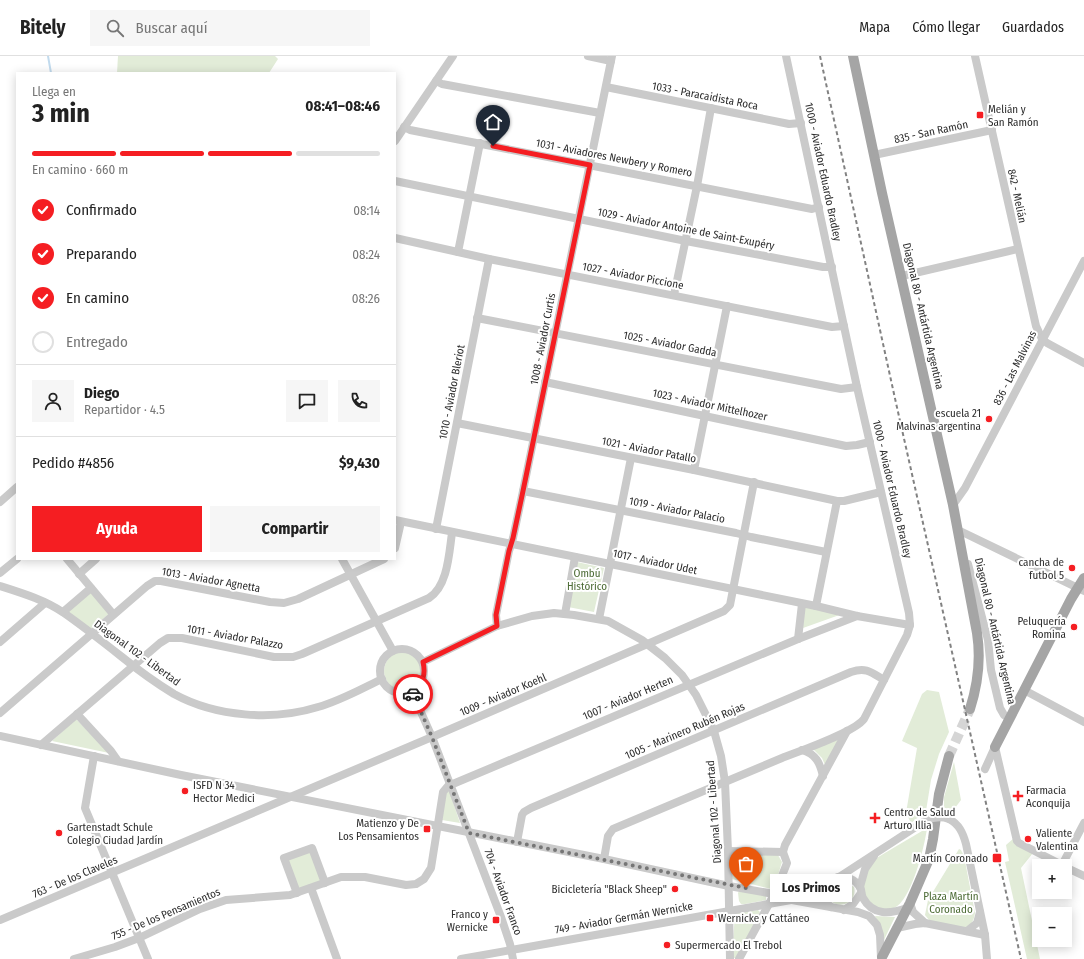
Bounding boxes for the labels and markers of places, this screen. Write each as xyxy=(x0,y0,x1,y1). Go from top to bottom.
place label: Melián y San Ramón xyxy=(988,103,1039,129)
pin xyxy=(476,105,510,146)
marker: Melián y San Ramón xyxy=(975,110,985,120)
place label: escuela 21 Malvinas argentina xyxy=(896,407,981,433)
marker: escuela 21 Malvinas argentina xyxy=(984,414,994,424)
place label: cancha de futbol 5 xyxy=(1018,556,1064,582)
marker: cancha de futbol 5 xyxy=(1067,563,1077,573)
place label: Peluquería Romina xyxy=(1017,615,1066,641)
marker: Peluquería Romina xyxy=(1069,622,1079,632)
place label: ISFD N 34 Hector Medici xyxy=(193,779,255,805)
place label: Farmacia Aconquija xyxy=(1026,784,1070,810)
marker: ISFD N 34 Hector Medici xyxy=(180,786,190,796)
marker: Farmacia Aconquija xyxy=(1013,791,1023,801)
place label: Centro de Salud Arturo Illia xyxy=(884,806,955,832)
marker: Centro de Salud Arturo Illia xyxy=(869,812,881,824)
place label: Matienzo y De Los Pensamientos xyxy=(338,817,419,843)
place label: Gartenstadt Schule Colegio Ciudad Jardín xyxy=(67,821,163,847)
marker: Matienzo y De Los Pensamientos xyxy=(422,824,432,834)
place label: Valiente Valentina xyxy=(1036,827,1078,853)
marker: Gartenstadt Schule Colegio Ciudad Jardín xyxy=(54,828,64,838)
marker: Valiente Valentina xyxy=(1023,834,1033,844)
pin xyxy=(729,847,763,888)
place label: Martín Coronado xyxy=(913,852,988,865)
marker: Martín Coronado xyxy=(991,852,1003,864)
callout: Los Primos xyxy=(770,874,852,902)
place label: Bicicletería "Black Sheep" xyxy=(551,883,667,896)
marker: Bicicletería "Black Sheep" xyxy=(670,884,680,894)
place label: Franco y Wernicke xyxy=(447,908,488,934)
place label: Wernicke y Cattáneo xyxy=(718,912,810,925)
marker: Wernicke y Cattáneo xyxy=(705,913,715,923)
marker: Franco y Wernicke xyxy=(491,915,501,925)
place label: Supermercado El Trebol xyxy=(675,939,782,952)
marker: Supermercado El Trebol xyxy=(662,940,672,950)

